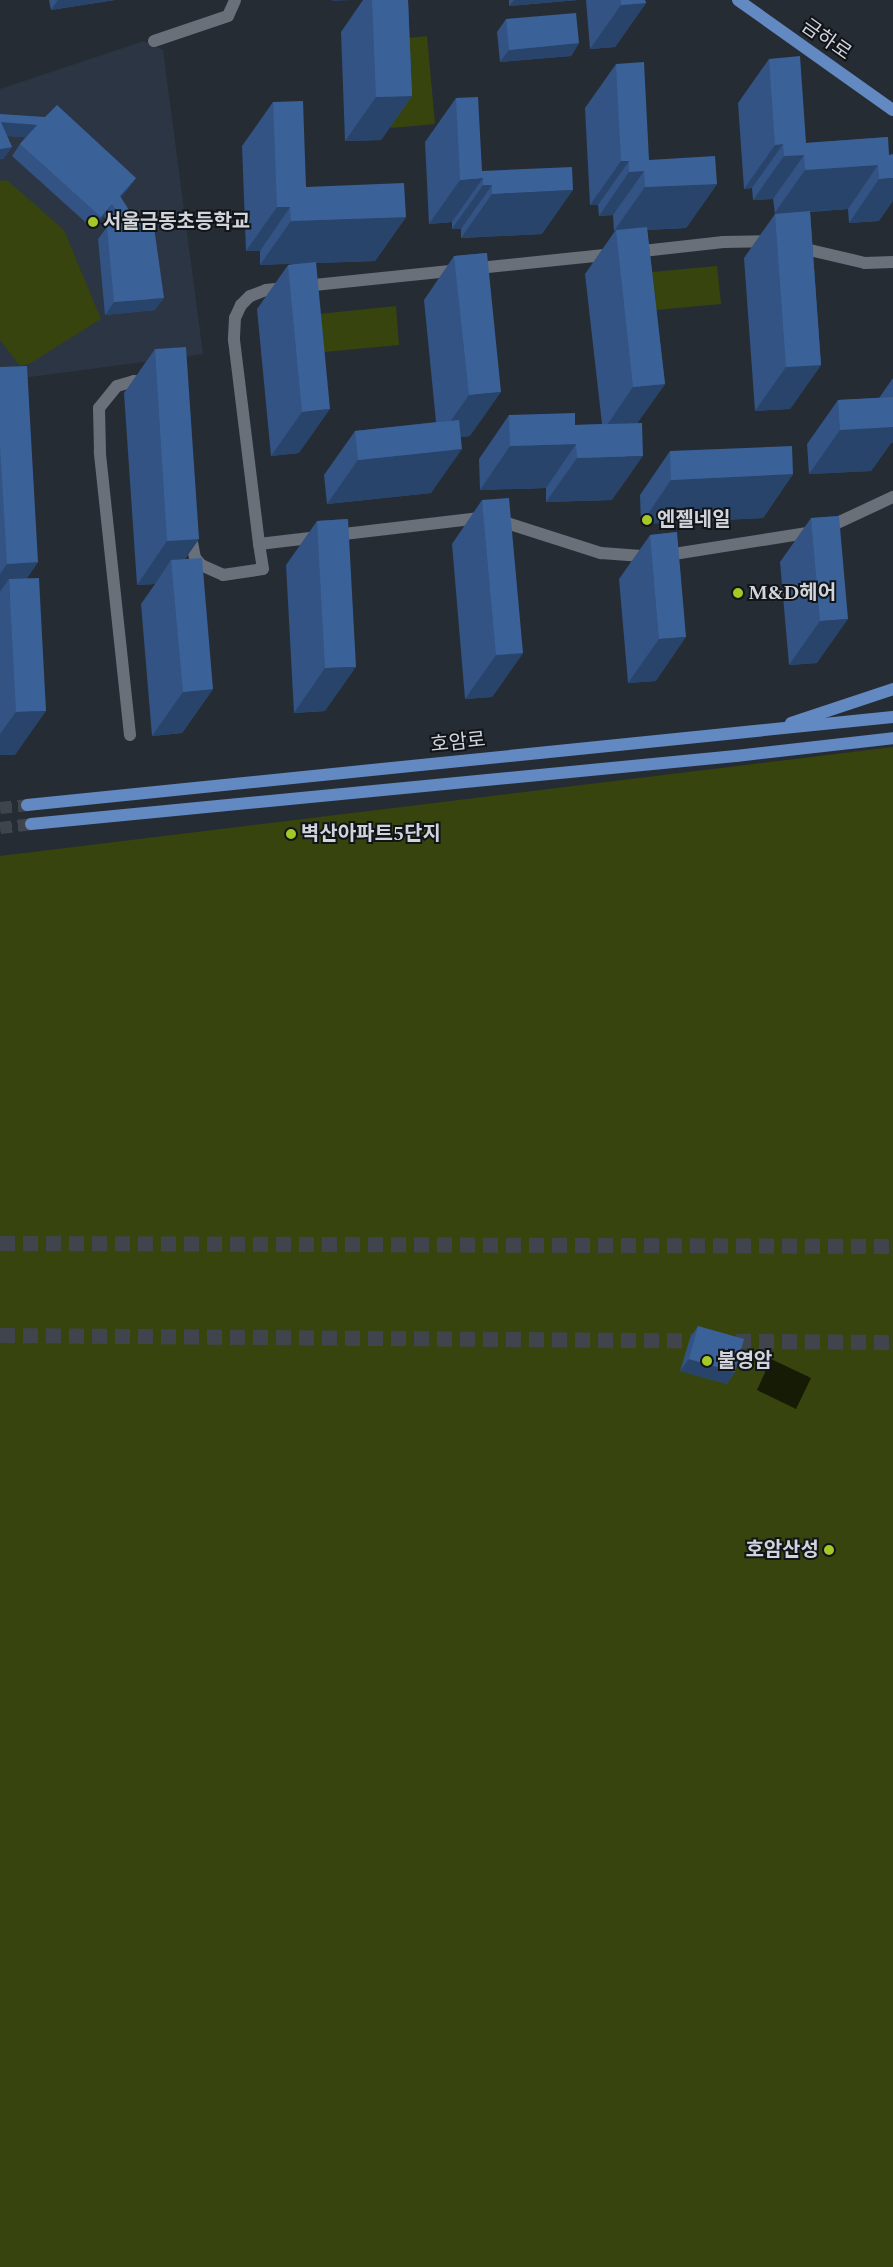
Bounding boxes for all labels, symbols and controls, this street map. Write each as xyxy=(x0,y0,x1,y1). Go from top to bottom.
street label: 금하로 xyxy=(797,14,855,66)
place label: 서울금동초등학교 xyxy=(103,210,250,234)
marker: 서울금동초등학교 xyxy=(87,216,99,228)
place label: 엔젤네일 xyxy=(657,508,731,532)
marker: 엔젤네일 xyxy=(641,514,653,526)
place label: M&D헤어 xyxy=(748,581,836,605)
marker: M&D헤어 xyxy=(732,587,744,599)
street label: 호암로 xyxy=(429,728,487,758)
place label: 벽산아파트5단지 xyxy=(301,822,441,846)
marker: 벽산아파트5단지 xyxy=(285,828,297,840)
place label: 불영암 xyxy=(717,1349,772,1373)
marker: 불영암 xyxy=(701,1355,713,1367)
place label: 호암산성 xyxy=(745,1538,819,1562)
marker: 호암산성 xyxy=(823,1544,835,1556)

